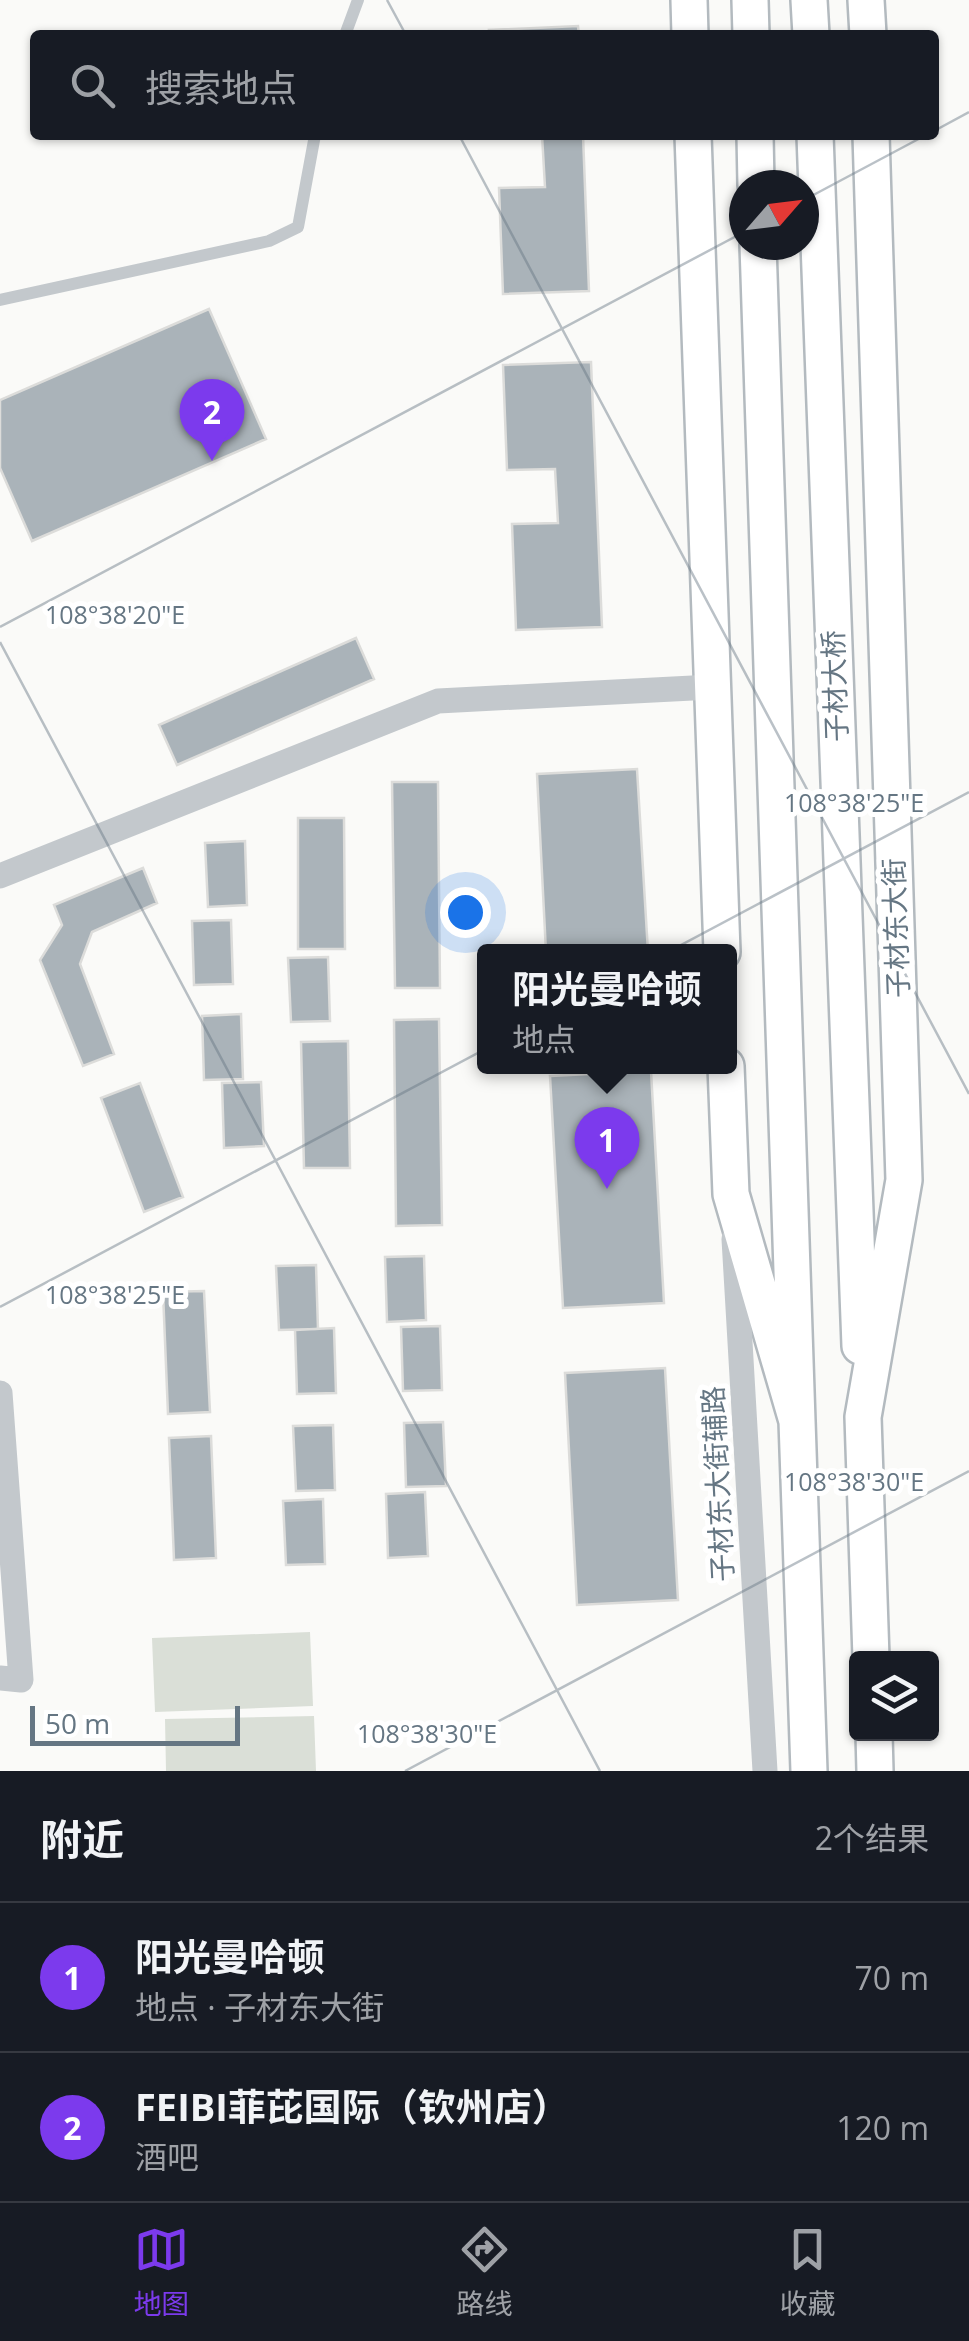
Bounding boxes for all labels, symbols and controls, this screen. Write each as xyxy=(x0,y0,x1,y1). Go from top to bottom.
search box xyxy=(30,30,939,140)
icon: search xyxy=(65,58,120,113)
text: 搜索地点 xyxy=(145,61,297,113)
north arrow xyxy=(729,170,819,260)
pin: 2 xyxy=(180,378,244,461)
text: 108°38'20"E xyxy=(45,597,185,631)
street label: 子材大桥 xyxy=(813,629,855,743)
text: 108°38'25"E xyxy=(784,785,924,819)
street label: 子材东大街 xyxy=(874,857,916,999)
your location xyxy=(440,887,491,938)
popup xyxy=(477,944,737,1074)
text: 阳光曼哈顿 xyxy=(512,962,702,1014)
text: 地点 xyxy=(512,1017,576,1060)
pin: 1 xyxy=(574,1106,640,1189)
text: 108°38'25"E xyxy=(45,1277,185,1311)
street label: 子材东大街辅路 xyxy=(693,1385,741,1583)
text: 108°38'30"E xyxy=(784,1464,924,1498)
map controls xyxy=(849,1651,939,1741)
button: layers xyxy=(849,1651,939,1741)
scale bar xyxy=(30,1701,240,1746)
text: 50 m xyxy=(45,1704,110,1742)
text: 108°38'30"E xyxy=(357,1716,497,1750)
text: 附近 xyxy=(40,1810,124,1867)
text: 2个结果 xyxy=(815,1816,929,1859)
text: 阳光曼哈顿 xyxy=(135,1930,325,1982)
text: 1 xyxy=(63,1956,82,1999)
text: 70 m xyxy=(854,1956,929,1999)
text: 地点 · 子材东大街 xyxy=(135,1985,384,2028)
text: FEIBI菲芘国际（钦州店） xyxy=(135,2080,570,2132)
text: 2 xyxy=(63,2106,82,2149)
text: 120 m xyxy=(836,2106,929,2149)
text: 酒吧 xyxy=(135,2135,199,2178)
tab: 地图 xyxy=(133,2222,190,2322)
tab: 路线 xyxy=(456,2222,513,2322)
tab: 收藏 xyxy=(779,2222,836,2322)

